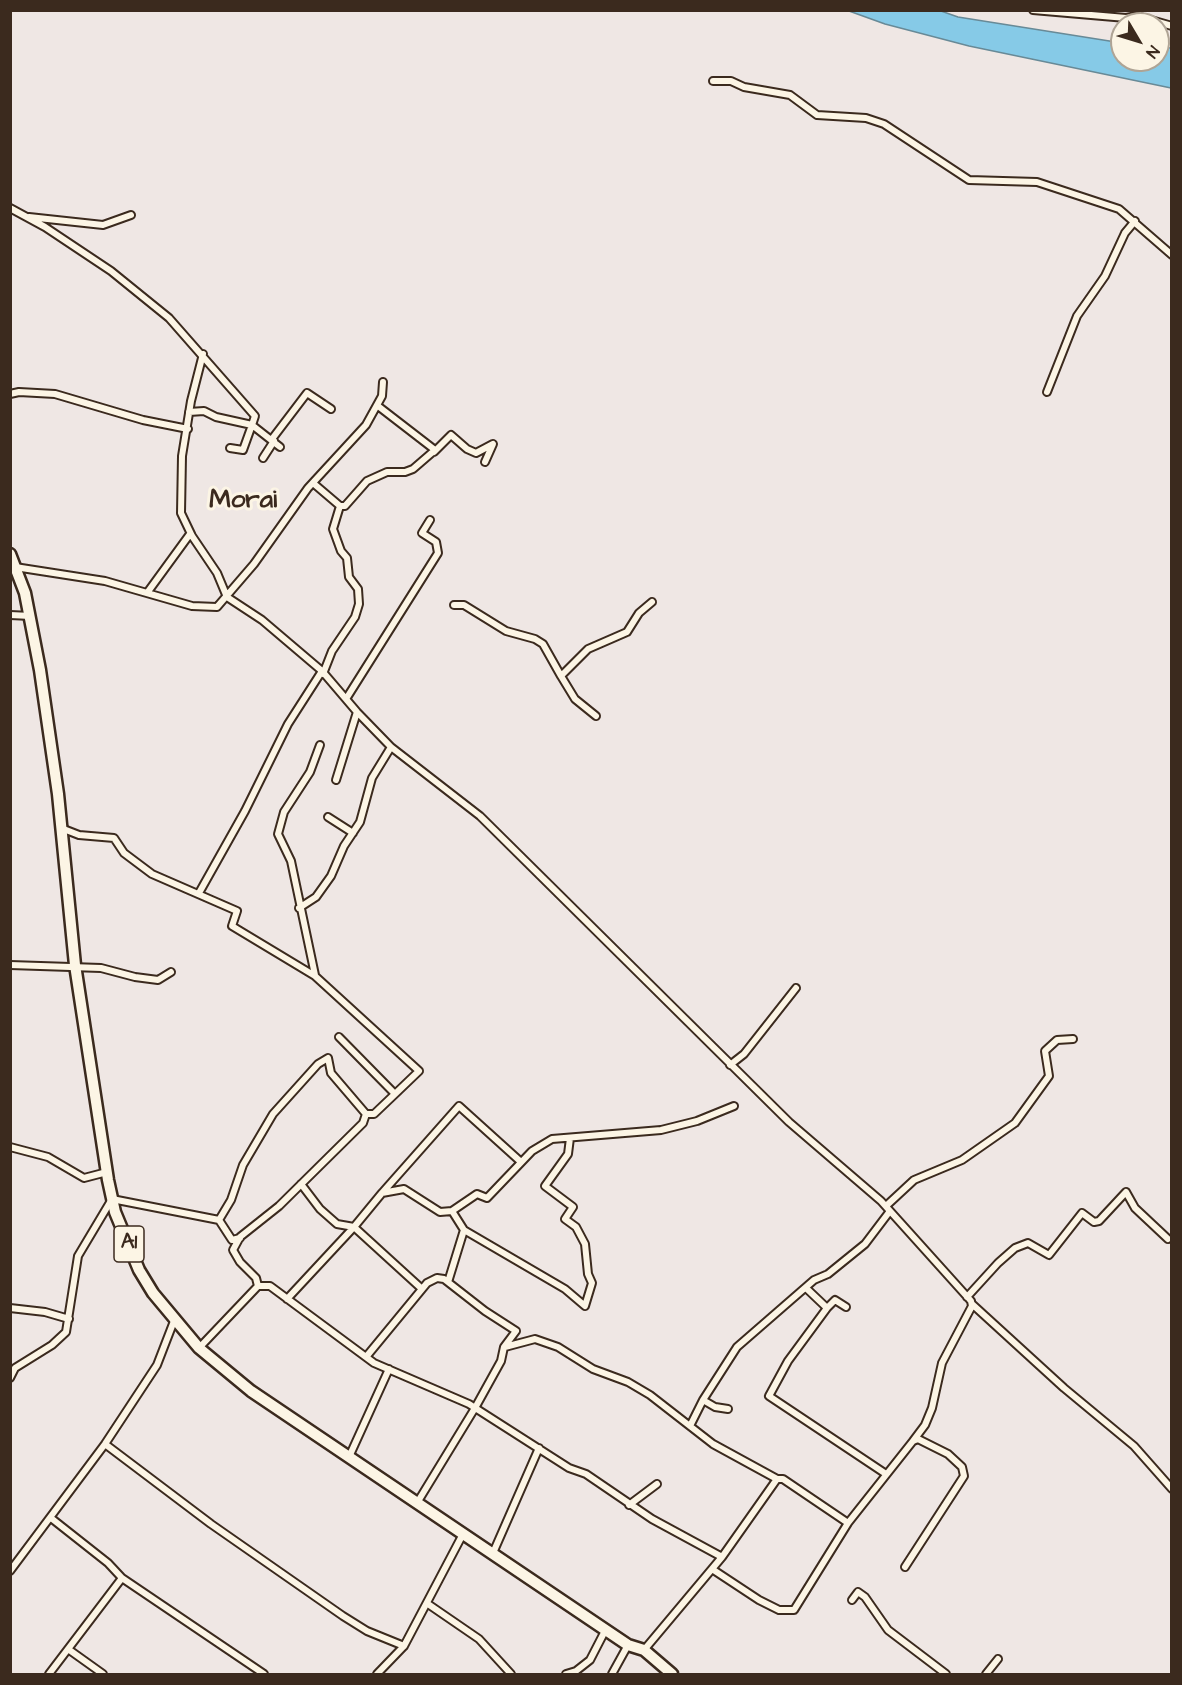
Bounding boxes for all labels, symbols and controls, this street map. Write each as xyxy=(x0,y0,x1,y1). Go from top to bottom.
north arrow xyxy=(1110,12,1170,72)
text: N xyxy=(1141,41,1164,63)
district label: Morai xyxy=(209,486,277,518)
road number: A1 xyxy=(114,1226,144,1262)

